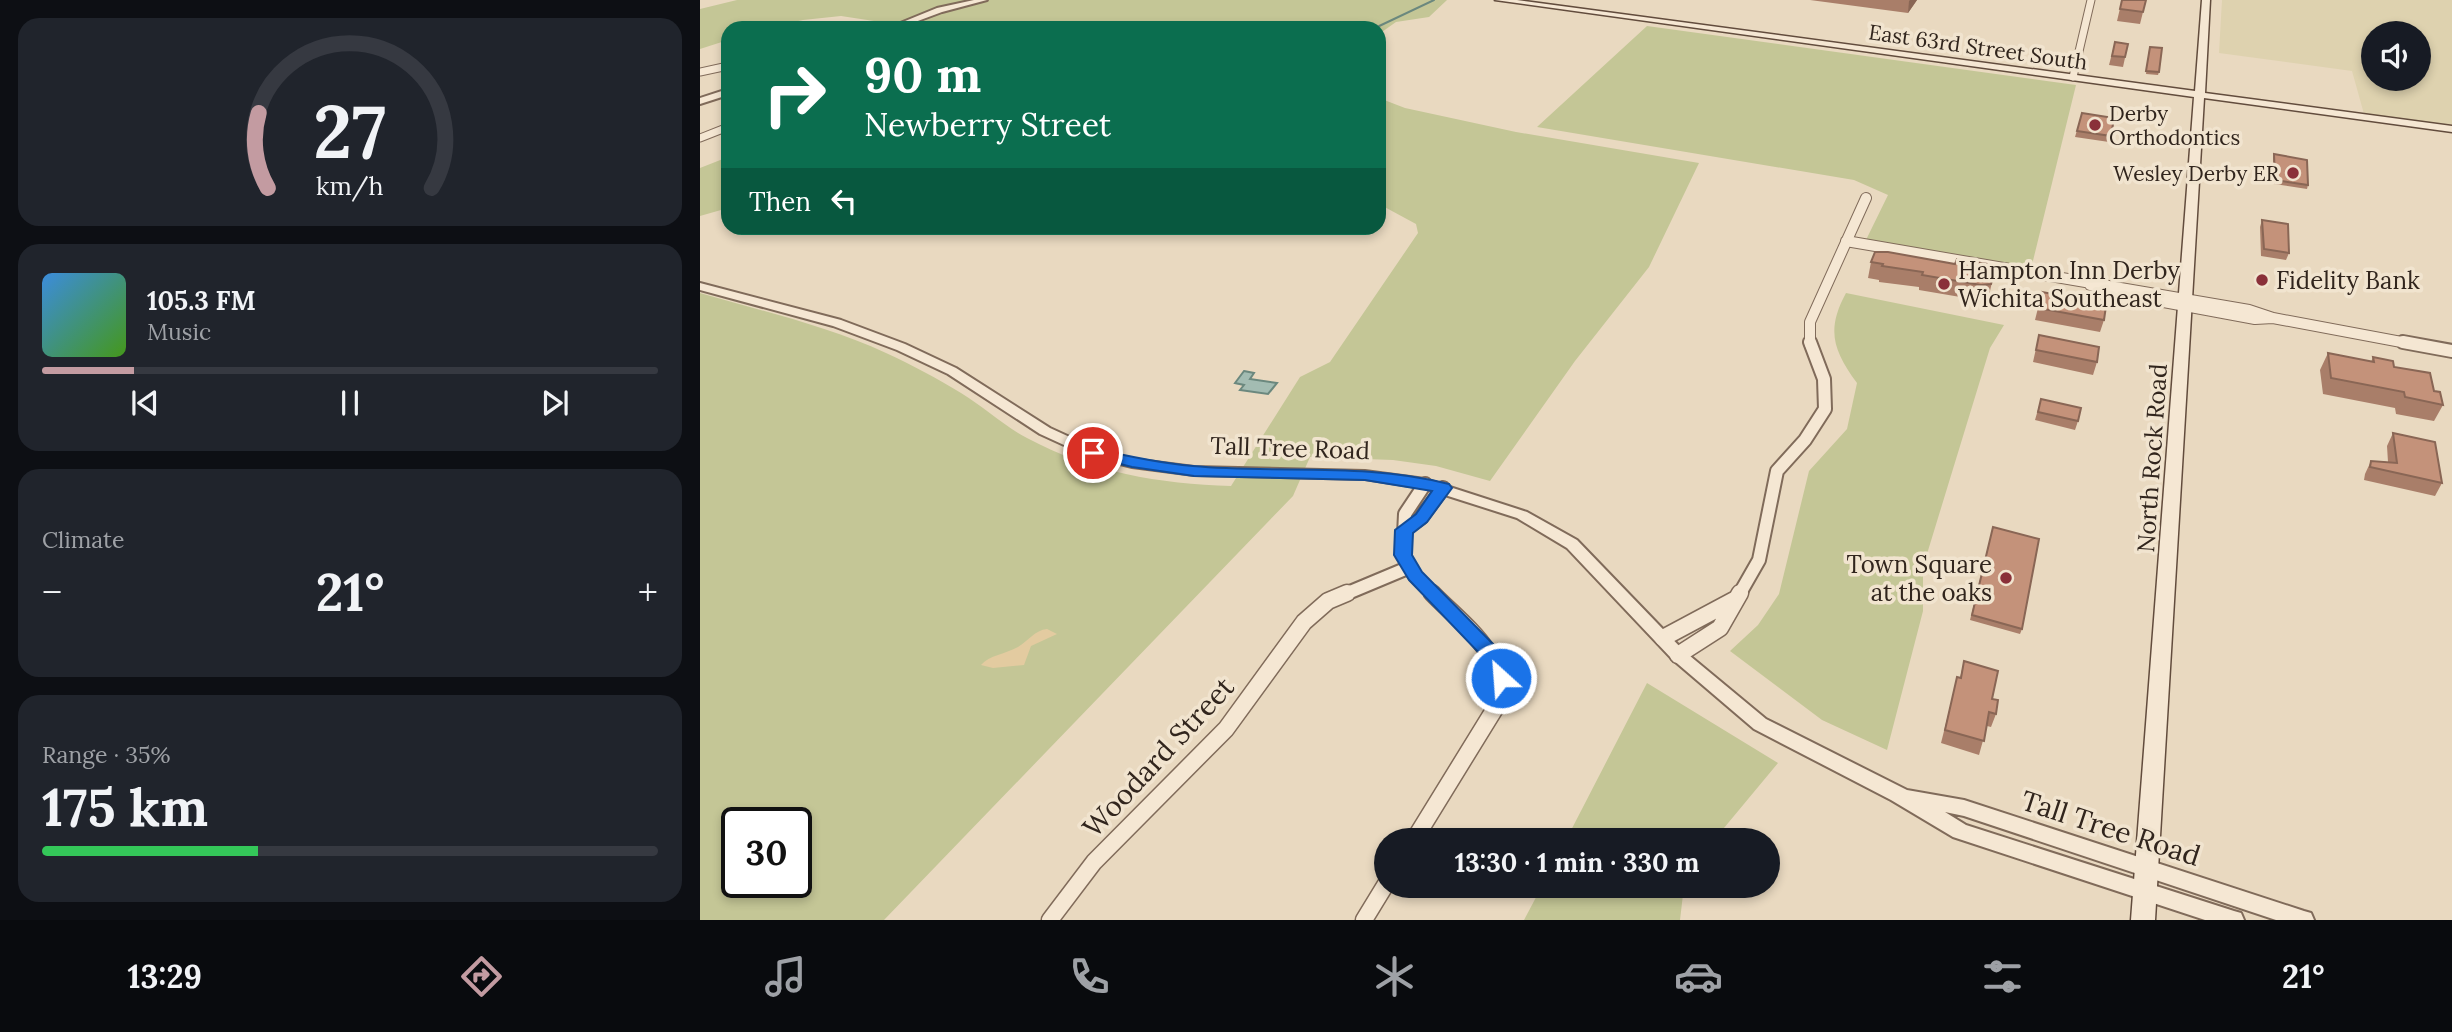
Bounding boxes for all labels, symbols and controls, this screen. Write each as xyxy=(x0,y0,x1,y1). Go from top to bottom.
street label: East 63rd Street South xyxy=(1867,18,2089,76)
map controls xyxy=(2361,21,2431,91)
button: sound xyxy=(2361,21,2431,91)
text: 90 m xyxy=(864,43,981,105)
icon: right xyxy=(749,49,840,140)
text: 27 xyxy=(314,85,386,178)
place label: Derby Orthodontics xyxy=(2109,100,2240,151)
text: Newberry Street xyxy=(864,104,1111,145)
marker: Derby Orthodontics xyxy=(2087,117,2103,133)
place label: Wesley Derby ER xyxy=(2113,160,2280,187)
marker: Wesley Derby ER xyxy=(2285,165,2301,181)
text: km/h xyxy=(316,170,384,202)
icon: left xyxy=(825,182,863,220)
text: Then xyxy=(749,185,811,218)
place label: Hampton Inn Derby Wichita Southeast xyxy=(1958,255,2180,314)
place label: Fidelity Bank xyxy=(2276,265,2420,296)
marker: Fidelity Bank xyxy=(2254,272,2270,288)
marker: Hampton Inn Derby Wichita Southeast xyxy=(1936,276,1952,292)
text: 105.3 FM xyxy=(147,284,256,317)
text: Music xyxy=(147,317,211,346)
street label: North Rock Road xyxy=(2130,363,2174,553)
icon: previous xyxy=(126,384,164,422)
icon: pause xyxy=(331,384,369,422)
icon: next xyxy=(536,384,574,422)
pin xyxy=(1063,423,1123,483)
street label: Tall Tree Road xyxy=(1210,430,1370,466)
icon: arrive xyxy=(1074,434,1112,472)
text: Climate xyxy=(42,525,124,554)
place label: Town Square at the oaks xyxy=(1847,549,1992,608)
text: 21° xyxy=(316,559,384,625)
text: − xyxy=(42,568,62,616)
text: + xyxy=(638,568,658,616)
marker: Town Square at the oaks xyxy=(1998,570,2014,586)
position arrow xyxy=(1464,641,1538,715)
street label: Woodard Street xyxy=(1075,669,1242,845)
text: Range · 35% xyxy=(42,740,171,769)
text: 175 km xyxy=(42,774,208,840)
street label: Tall Tree Road xyxy=(2017,782,2205,874)
speed limit sign: 30 xyxy=(721,807,812,898)
text: 13:30 · 1 min · 330 m xyxy=(1455,846,1699,879)
icon: directions xyxy=(457,952,506,1001)
icon: music xyxy=(761,952,810,1001)
icon: phone xyxy=(1065,952,1114,1001)
icon: climate xyxy=(1370,952,1419,1001)
icon: car xyxy=(1674,952,1723,1001)
icon: filters xyxy=(1978,952,2027,1001)
text: 13:29 xyxy=(128,956,202,997)
text: 21° xyxy=(2282,956,2324,997)

